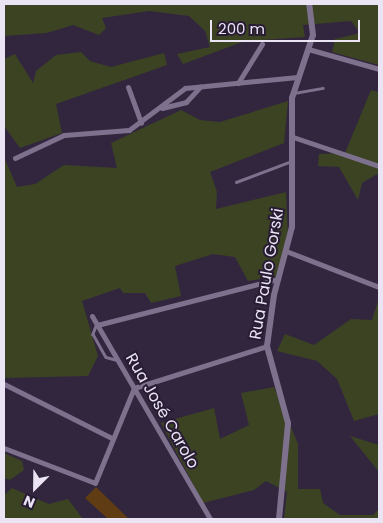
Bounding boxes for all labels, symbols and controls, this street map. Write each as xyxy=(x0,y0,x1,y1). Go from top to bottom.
scale bar xyxy=(213,10,363,42)
text: 200 m xyxy=(218,18,265,39)
street label: Rua Paulo Gorski xyxy=(246,207,288,341)
street label: Rua José Carolo xyxy=(121,350,203,472)
north arrow xyxy=(10,463,60,513)
text: N xyxy=(20,491,38,513)

